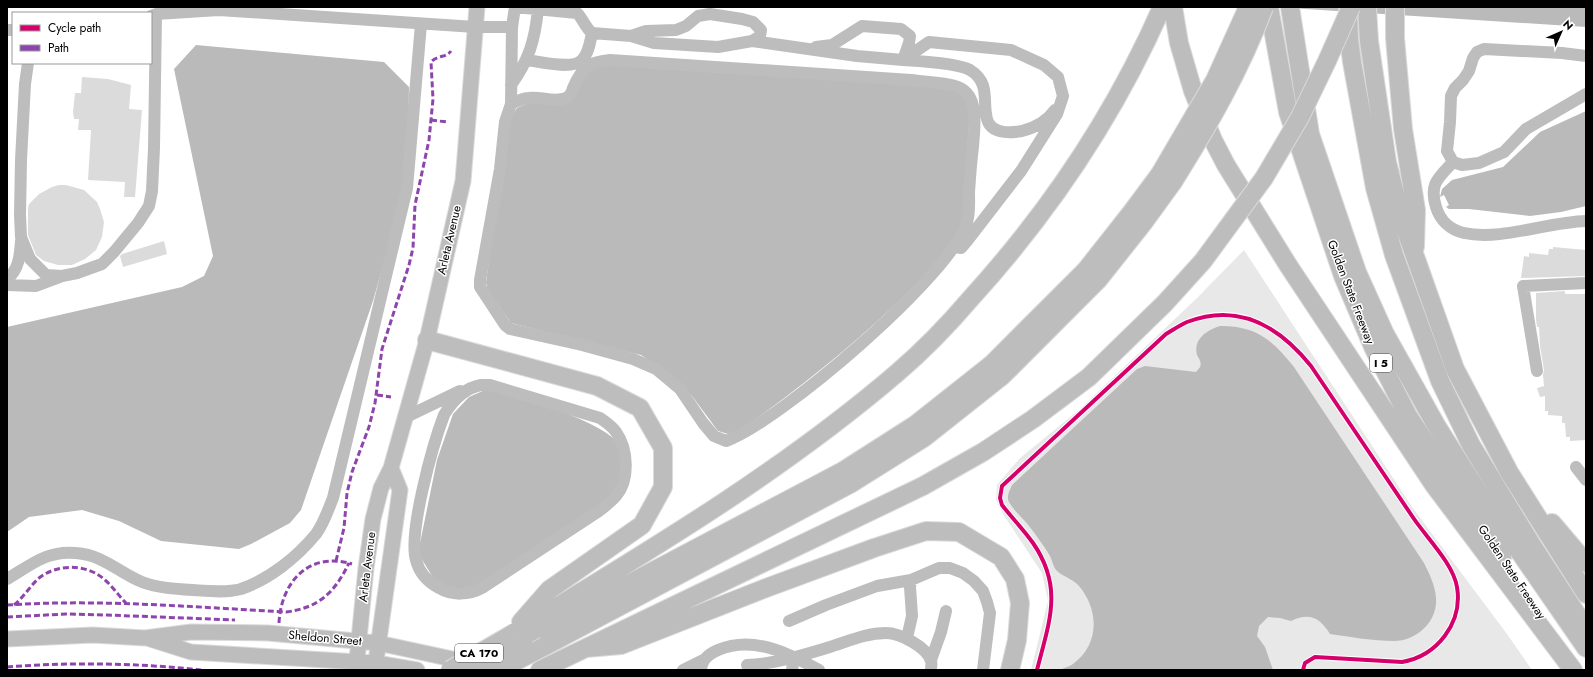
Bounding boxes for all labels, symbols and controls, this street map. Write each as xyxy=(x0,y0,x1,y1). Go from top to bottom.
legend xyxy=(12,12,152,64)
north arrow xyxy=(1541,12,1581,52)
text: N xyxy=(1559,16,1577,34)
text: Cycle path xyxy=(48,19,101,37)
text: Path xyxy=(48,39,69,57)
street label: Arleta Avenue xyxy=(432,204,466,276)
street label: Golden State Freeway xyxy=(1323,237,1379,347)
road number: I 5 xyxy=(1370,354,1392,372)
street label: Golden State Freeway xyxy=(1474,521,1551,623)
street label: Arleta Avenue xyxy=(354,531,380,603)
street label: Sheldon Street xyxy=(287,626,363,650)
road number: CA 170 xyxy=(455,644,503,662)

